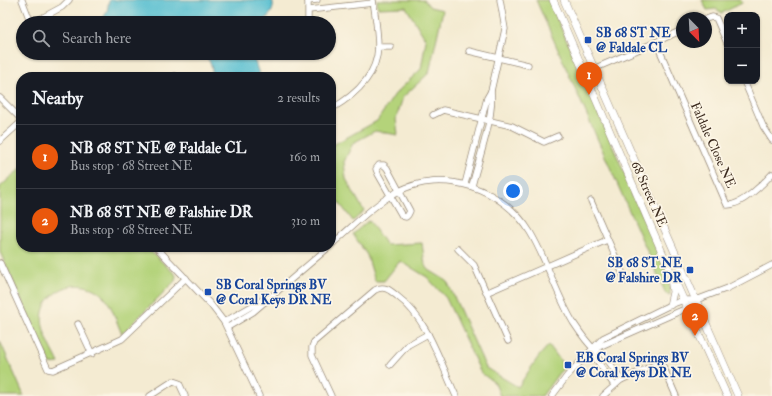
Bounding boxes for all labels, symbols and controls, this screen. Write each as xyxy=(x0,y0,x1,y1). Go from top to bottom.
north arrow xyxy=(676,12,712,48)
map controls xyxy=(724,12,760,84)
button: + xyxy=(724,12,760,48)
search box xyxy=(16,16,336,60)
place label: SB 68 ST NE @ Faldale CL xyxy=(596,25,671,56)
icon: search xyxy=(30,27,52,49)
text: Search here xyxy=(62,29,131,48)
marker: SB 68 ST NE @ Faldale CL xyxy=(583,35,593,45)
button: − xyxy=(724,48,760,84)
pin: 1 xyxy=(576,62,602,95)
text: Nearby xyxy=(32,88,83,109)
text: 2 results xyxy=(277,90,320,106)
street label: Faldale Close NE xyxy=(687,100,739,190)
text: NB 68 ST NE @ Faldale CL xyxy=(70,139,246,158)
text: 1 xyxy=(43,149,47,165)
text: 160 m xyxy=(289,149,320,165)
text: Bus stop · 68 Street NE xyxy=(70,158,192,174)
street label: 68 Street NE xyxy=(627,159,671,229)
your location xyxy=(503,181,523,201)
text: NB 68 ST NE @ Falshire DR xyxy=(70,203,253,222)
text: 2 xyxy=(42,213,48,229)
text: 310 m xyxy=(291,213,320,229)
text: Bus stop · 68 Street NE xyxy=(70,222,192,238)
place label: SB 68 ST NE @ Falshire DR xyxy=(605,255,683,286)
marker: SB 68 ST NE @ Falshire DR xyxy=(685,265,695,275)
place label: SB Coral Springs BV @ Coral Keys DR NE xyxy=(216,277,332,309)
marker: SB Coral Springs BV @ Coral Keys DR NE xyxy=(203,287,213,297)
pin: 2 xyxy=(682,303,708,336)
place label: EB Coral Springs BV @ Coral Keys DR NE xyxy=(576,350,692,382)
marker: EB Coral Springs BV @ Coral Keys DR NE xyxy=(563,360,573,370)

